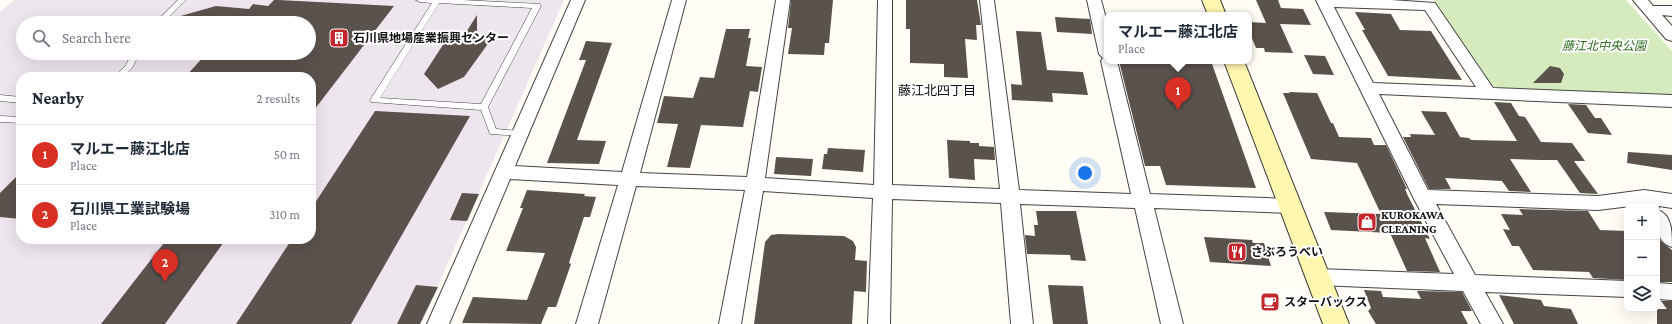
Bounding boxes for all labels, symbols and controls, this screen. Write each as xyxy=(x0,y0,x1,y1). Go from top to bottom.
popup xyxy=(1104,12,1252,64)
search box xyxy=(16,16,316,60)
text: マルエー藤江北店 xyxy=(1118,24,1238,40)
icon: search xyxy=(30,27,52,49)
building icon: 石川県地場産業振興センター xyxy=(328,27,350,49)
text: Search here xyxy=(62,30,131,46)
place label: 石川県地場産業振興センター xyxy=(353,31,509,45)
park label: 藤江北中央公園 xyxy=(1562,39,1648,53)
text: Place xyxy=(1118,41,1145,56)
pin: 1 xyxy=(1165,77,1191,110)
district label: 藤江北四丁目 xyxy=(898,83,976,98)
text: Nearby xyxy=(32,89,84,108)
text: 2 results xyxy=(257,91,300,106)
text: マルエー藤江北店 xyxy=(70,141,190,157)
text: 1 xyxy=(43,147,47,162)
text: 50 m xyxy=(274,147,300,162)
text: Place xyxy=(70,158,97,173)
your location xyxy=(1075,163,1095,183)
text: 石川県工業試験場 xyxy=(70,201,190,217)
map controls xyxy=(1624,204,1660,312)
button: + xyxy=(1624,204,1660,240)
text: 2 xyxy=(42,207,48,222)
text: 310 m xyxy=(269,207,300,222)
place label: KUROKAWA CLEANING xyxy=(1381,208,1445,236)
shop icon: KUROKAWA CLEANING xyxy=(1356,211,1378,233)
text: Place xyxy=(70,218,97,233)
button: − xyxy=(1624,240,1660,276)
restaurant icon: さぶろうべい xyxy=(1226,241,1248,263)
place label: さぶろうべい xyxy=(1251,245,1323,259)
pin: 2 xyxy=(152,249,178,282)
button: layers xyxy=(1624,276,1660,312)
cafe icon: スターバックス xyxy=(1259,291,1281,313)
place label: スターバックス xyxy=(1284,295,1368,309)

